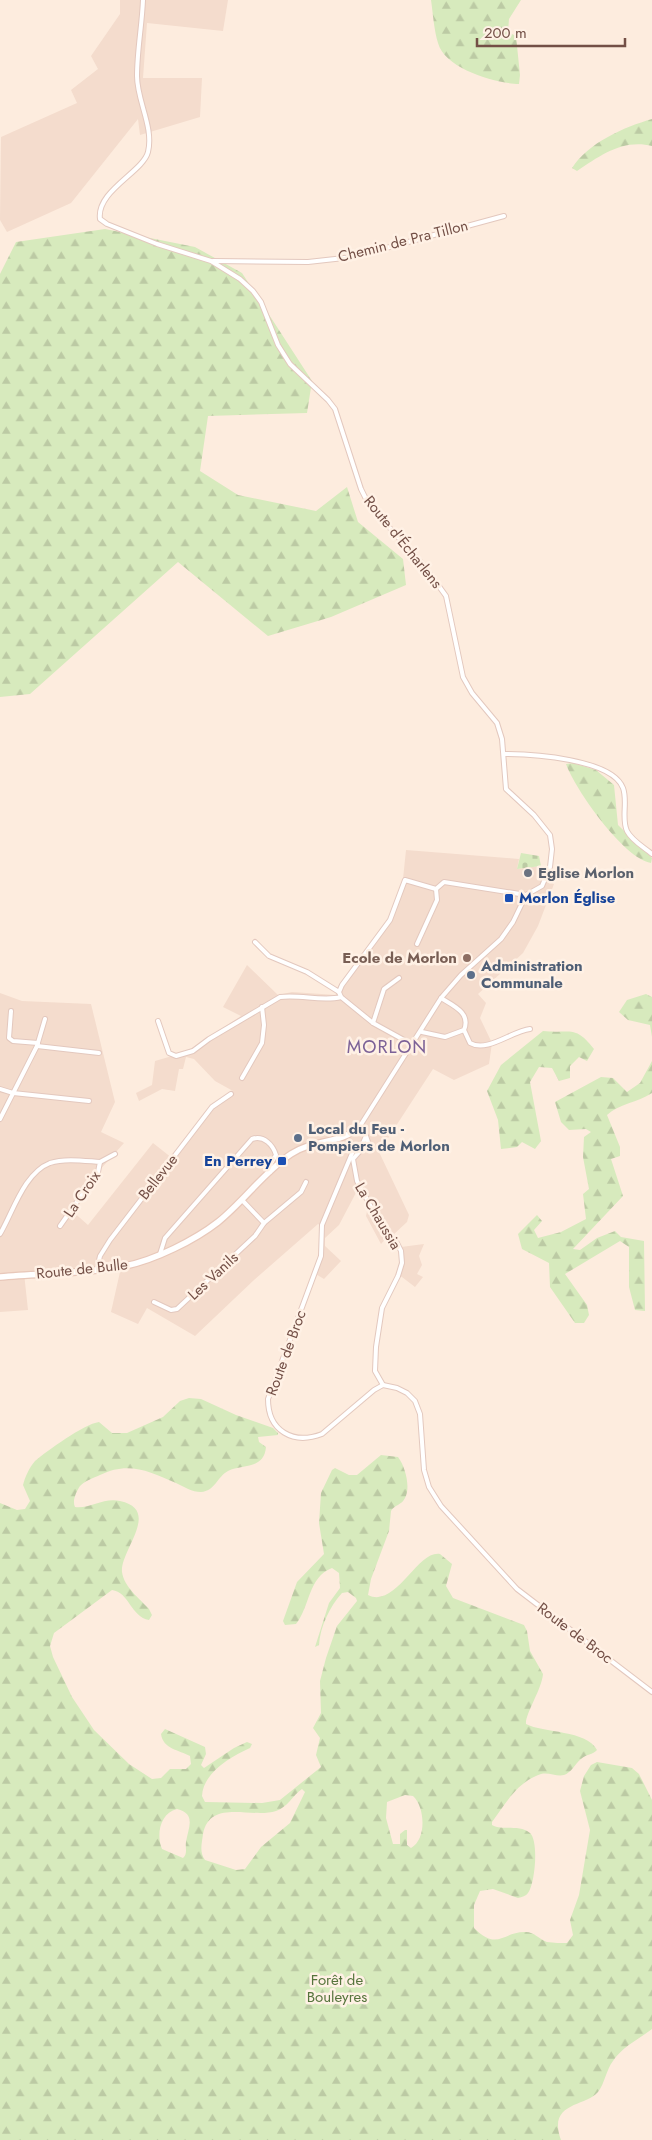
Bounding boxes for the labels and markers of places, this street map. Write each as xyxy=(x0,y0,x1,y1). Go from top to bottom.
place label: Eglise Morlon xyxy=(538,862,634,884)
marker: Eglise Morlon xyxy=(522,867,534,879)
place label: Morlon Église xyxy=(519,887,616,909)
marker: Morlon Église xyxy=(503,892,515,904)
place label: Ecole de Morlon xyxy=(342,947,457,969)
marker: Ecole de Morlon xyxy=(461,952,473,964)
place label: Administration Communale xyxy=(480,955,583,994)
marker: Administration Communale xyxy=(465,969,477,981)
place label: Local du Feu - Pompiers de Morlon xyxy=(308,1118,450,1157)
marker: Local du Feu - Pompiers de Morlon xyxy=(292,1132,304,1144)
place label: En Perrey xyxy=(204,1150,272,1172)
marker: En Perrey xyxy=(276,1155,288,1167)

